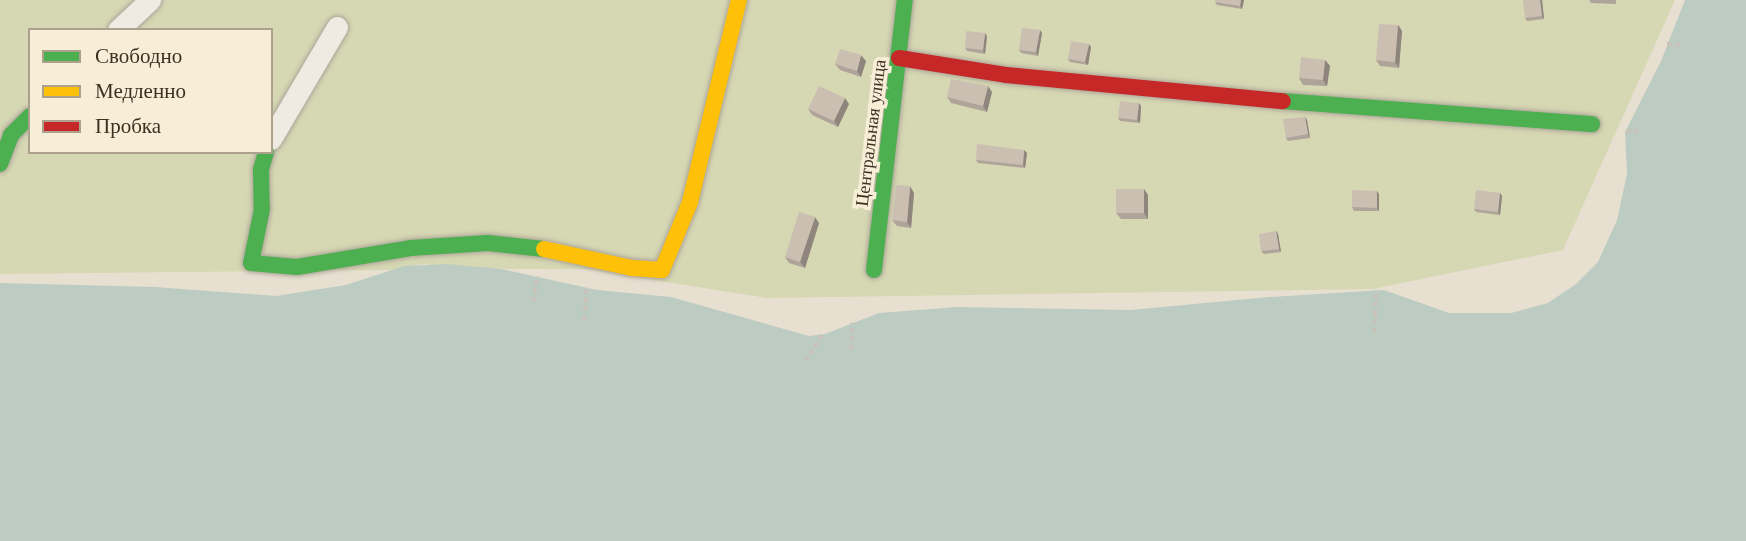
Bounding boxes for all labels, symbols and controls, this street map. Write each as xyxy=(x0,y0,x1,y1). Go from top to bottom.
legend xyxy=(28,28,273,154)
text: Свободно xyxy=(95,44,182,68)
street label: Центральная улица xyxy=(851,58,891,208)
text: Медленно xyxy=(95,79,186,103)
text: Пробка xyxy=(95,114,161,138)

